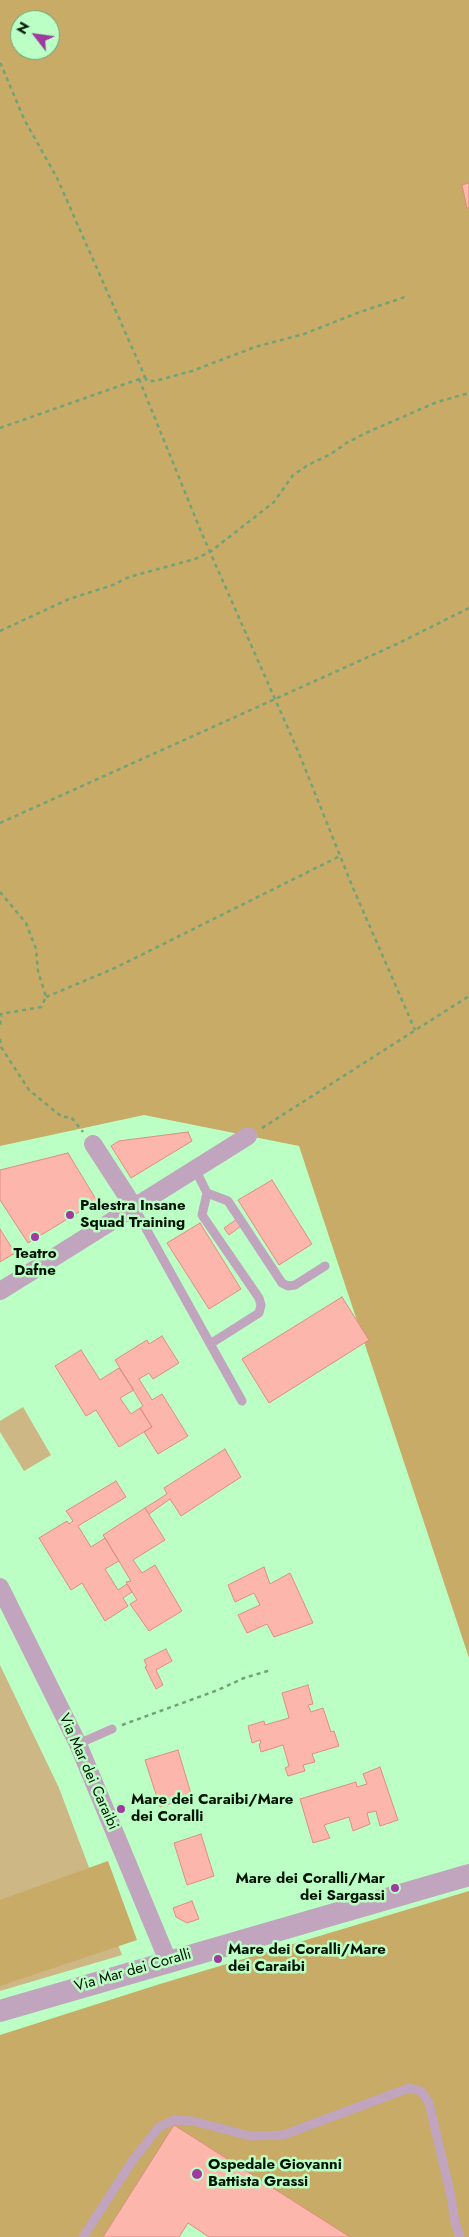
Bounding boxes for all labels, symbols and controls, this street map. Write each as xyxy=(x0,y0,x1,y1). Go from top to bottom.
north arrow xyxy=(10,10,60,60)
text: N xyxy=(11,18,34,38)
place label: Palestra Insane Squad Training xyxy=(80,1197,186,1232)
marker: Palestra Insane Squad Training xyxy=(64,1209,76,1221)
marker: Teatro Dafne xyxy=(29,1231,41,1243)
place label: Teatro Dafne xyxy=(13,1245,57,1280)
street label: Via Mar dei Caraibi xyxy=(54,1711,122,1833)
place label: Mare dei Caraibi/Mare dei Coralli xyxy=(131,1791,293,1826)
marker: Mare dei Caraibi/Mare dei Coralli xyxy=(115,1803,127,1815)
place label: Mare dei Coralli/Mar dei Sargassi xyxy=(235,1870,385,1905)
marker: Mare dei Coralli/Mar dei Sargassi xyxy=(389,1882,401,1894)
place label: Mare dei Coralli/Mare dei Caraibi xyxy=(228,1941,386,1976)
street label: Via Mar dei Coralli xyxy=(72,1946,194,1996)
marker: Mare dei Coralli/Mare dei Caraibi xyxy=(212,1953,224,1965)
place label: Ospedale Giovanni Battista Grassi xyxy=(208,2156,342,2191)
marker: Ospedale Giovanni Battista Grassi xyxy=(190,2167,204,2181)

